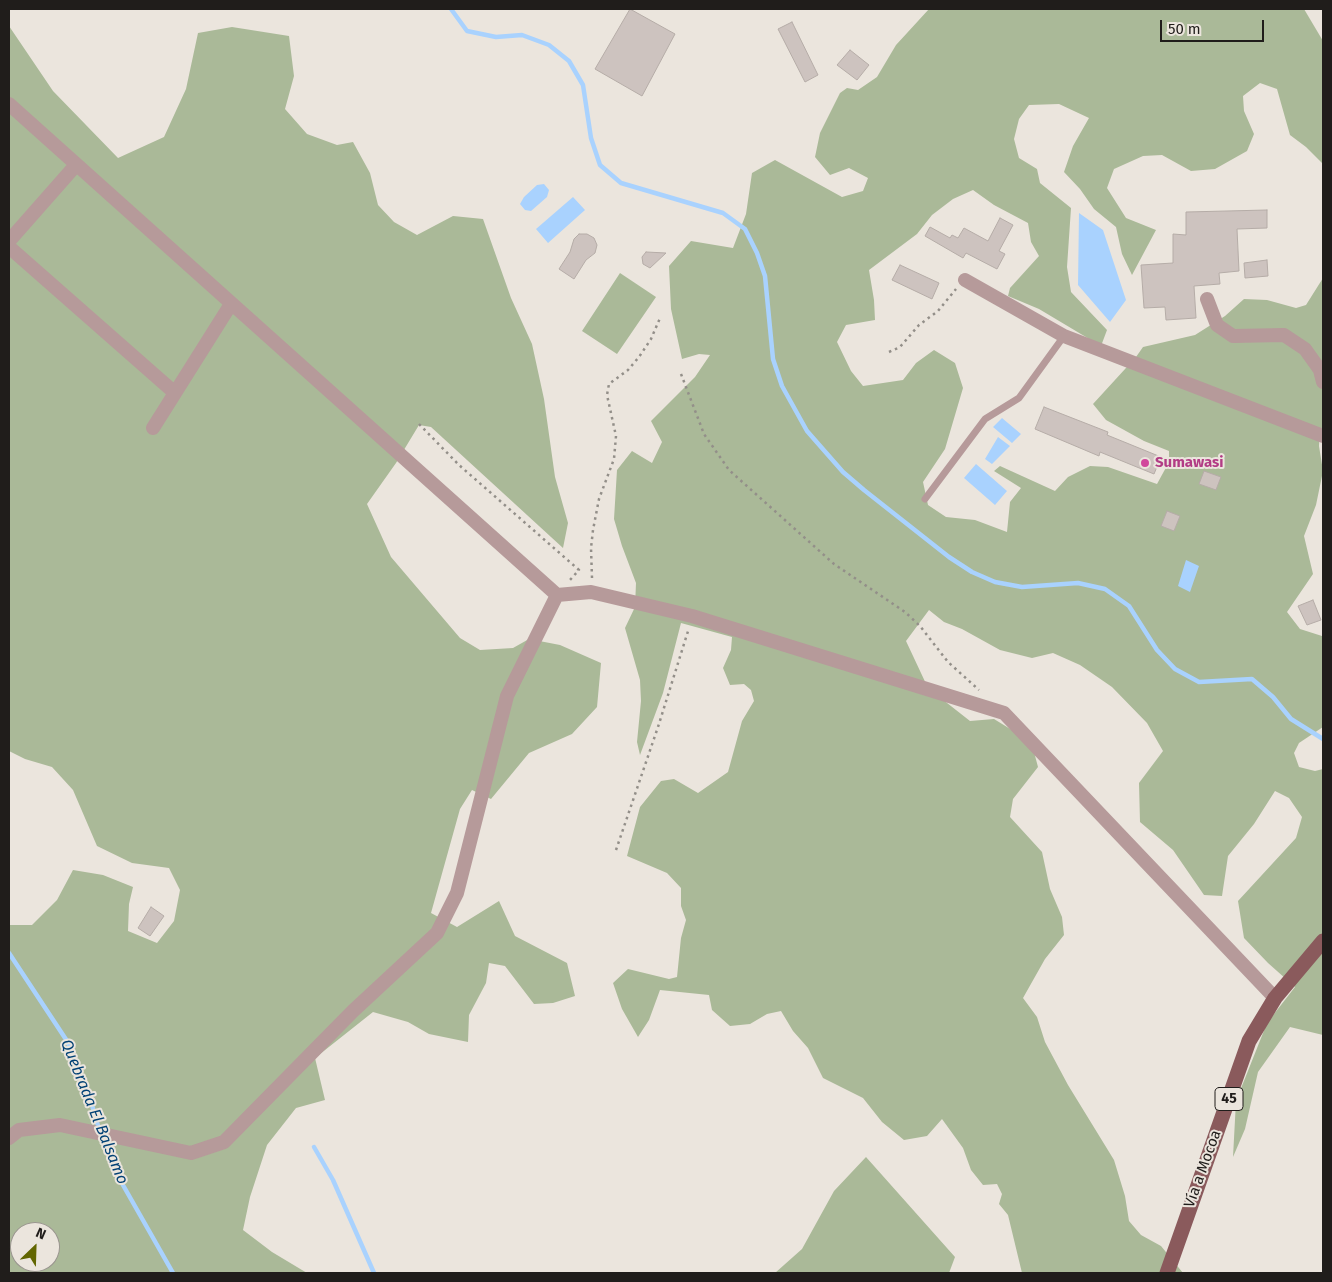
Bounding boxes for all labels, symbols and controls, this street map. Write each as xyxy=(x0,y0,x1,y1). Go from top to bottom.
scale bar xyxy=(1162,10,1266,42)
text: 50 m xyxy=(1168,20,1201,38)
place label: Sumawasi xyxy=(1155,454,1224,472)
marker: Sumawasi xyxy=(1139,457,1151,469)
water label: Quebrada El Balsamo xyxy=(56,1037,132,1187)
road number: 45 xyxy=(1215,1088,1243,1110)
street label: Vía a Mocoa xyxy=(1181,1128,1225,1210)
north arrow xyxy=(10,1222,60,1272)
text: N xyxy=(33,1224,49,1243)

